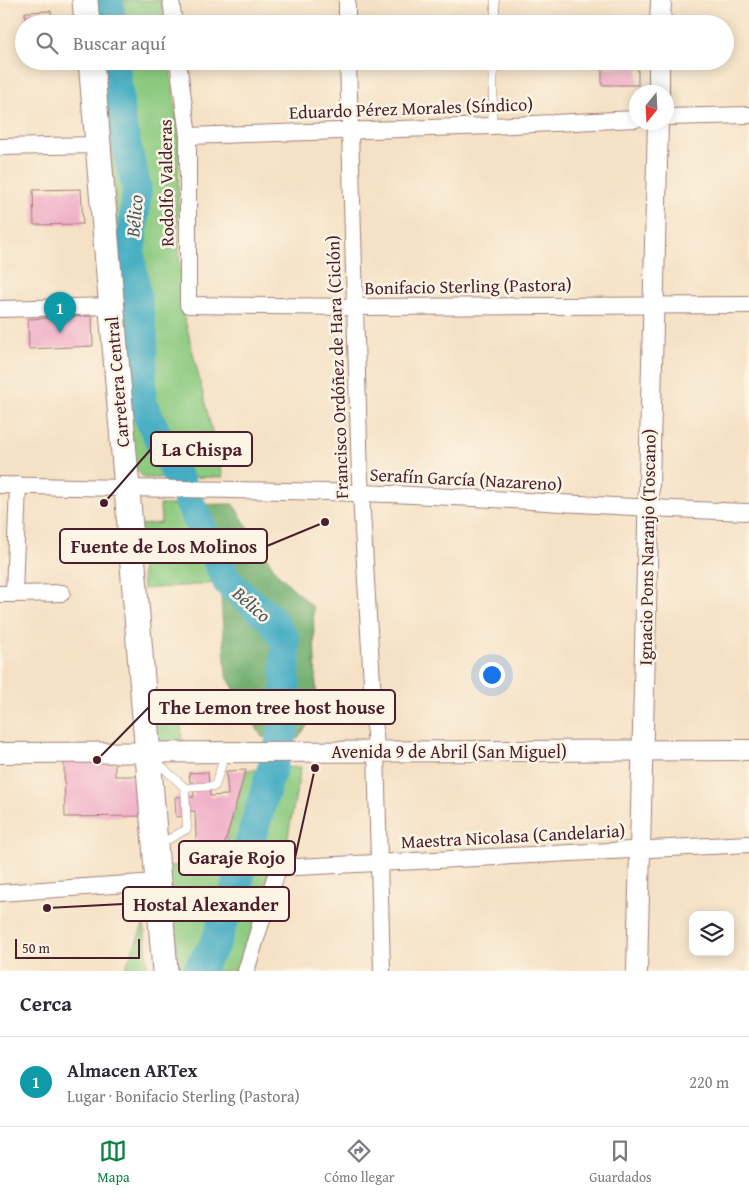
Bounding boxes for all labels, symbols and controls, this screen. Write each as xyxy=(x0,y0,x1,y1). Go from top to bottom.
search box xyxy=(15,15,734,70)
icon: search xyxy=(33,29,61,57)
text: Buscar aquí xyxy=(73,29,166,57)
north arrow xyxy=(629,85,674,130)
street label: Eduardo Pérez Morales (Síndico) xyxy=(289,90,533,126)
street label: Rodolfo Valderas xyxy=(151,119,181,247)
water label: Bélico xyxy=(118,194,150,239)
street label: Francisco Ordóñez de Hara (Ciclón) xyxy=(319,235,355,499)
street label: Bonifacio Sterling (Pastora) xyxy=(364,271,572,301)
pin: 1 xyxy=(44,292,76,333)
street label: Carretera Central xyxy=(98,315,136,449)
street label: Ignacio Pons Naranjo (Toscano) xyxy=(631,428,663,666)
callout: La Chispa xyxy=(151,432,252,466)
text: La Chispa xyxy=(162,435,242,463)
street label: Serafín García (Nazareno) xyxy=(369,460,563,498)
callout: Fuente de Los Molinos xyxy=(60,529,267,563)
text: Fuente de Los Molinos xyxy=(71,532,257,560)
water label: Bélico xyxy=(226,579,277,629)
your location xyxy=(479,662,505,688)
callout: The Lemon tree host house xyxy=(149,690,395,724)
text: The Lemon tree host house xyxy=(159,693,385,721)
street label: Avenida 9 de Abril (San Miguel) xyxy=(331,738,567,765)
street label: Maestra Nicolasa (Candelaria) xyxy=(400,817,626,855)
callout: Garaje Rojo xyxy=(179,841,295,875)
text: Garaje Rojo xyxy=(189,843,285,871)
callout: Hostal Alexander xyxy=(123,887,289,921)
text: Hostal Alexander xyxy=(133,890,279,918)
map controls xyxy=(689,911,734,956)
button: layers xyxy=(689,911,734,956)
scale bar xyxy=(15,936,140,959)
text: 50 m xyxy=(22,938,50,958)
text: Cerca xyxy=(20,988,72,1019)
text: Almacen ARTex xyxy=(67,1056,198,1084)
text: 1 xyxy=(32,1070,40,1094)
text: 220 m xyxy=(689,1070,729,1094)
text: Lugar · Bonifacio Sterling (Pastora) xyxy=(67,1084,300,1108)
tab: Mapa xyxy=(97,1137,130,1187)
tab: Cómo llegar xyxy=(324,1137,395,1187)
tab: Guardados xyxy=(589,1137,652,1187)

